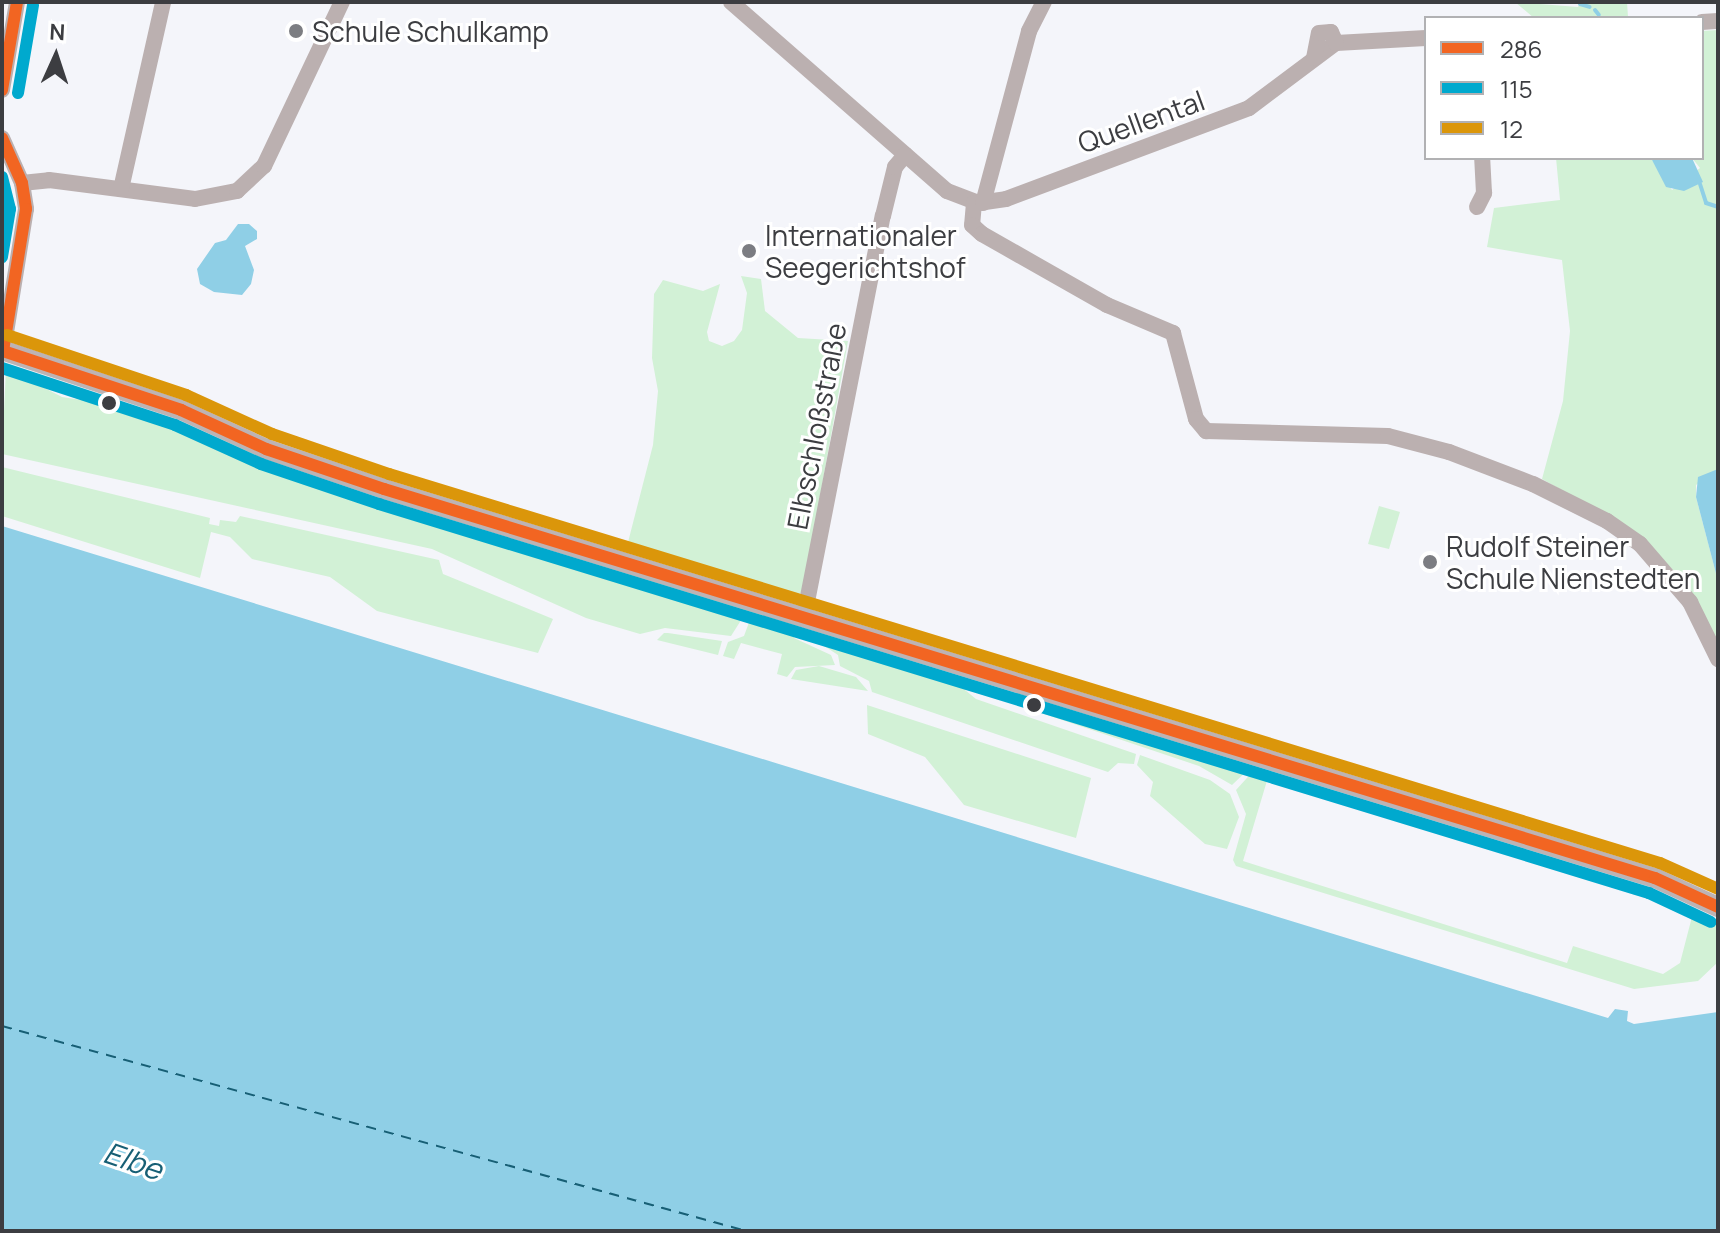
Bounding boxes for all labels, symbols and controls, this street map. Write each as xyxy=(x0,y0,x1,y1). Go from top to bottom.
place label: Schule Schulkamp xyxy=(312,14,549,48)
north arrow xyxy=(16,16,96,96)
legend xyxy=(1424,16,1704,160)
text: N xyxy=(49,17,66,47)
marker: Schule Schulkamp xyxy=(287,22,305,40)
text: 286 xyxy=(1500,32,1543,65)
text: 115 xyxy=(1500,72,1533,105)
street label: Quellental xyxy=(1073,83,1209,159)
text: 12 xyxy=(1500,112,1523,145)
place label: Internationaler Seegerichtshof xyxy=(765,218,966,284)
marker: Internationaler Seegerichtshof xyxy=(740,242,758,260)
street label: Elbschloßstraße xyxy=(779,320,853,532)
unlabelled marker xyxy=(101,395,117,411)
place label: Rudolf Steiner Schule Nienstedten xyxy=(1446,529,1700,595)
marker: Rudolf Steiner Schule Nienstedten xyxy=(1421,553,1439,571)
unlabelled marker xyxy=(1026,697,1042,713)
water label: Elbe xyxy=(99,1134,167,1188)

